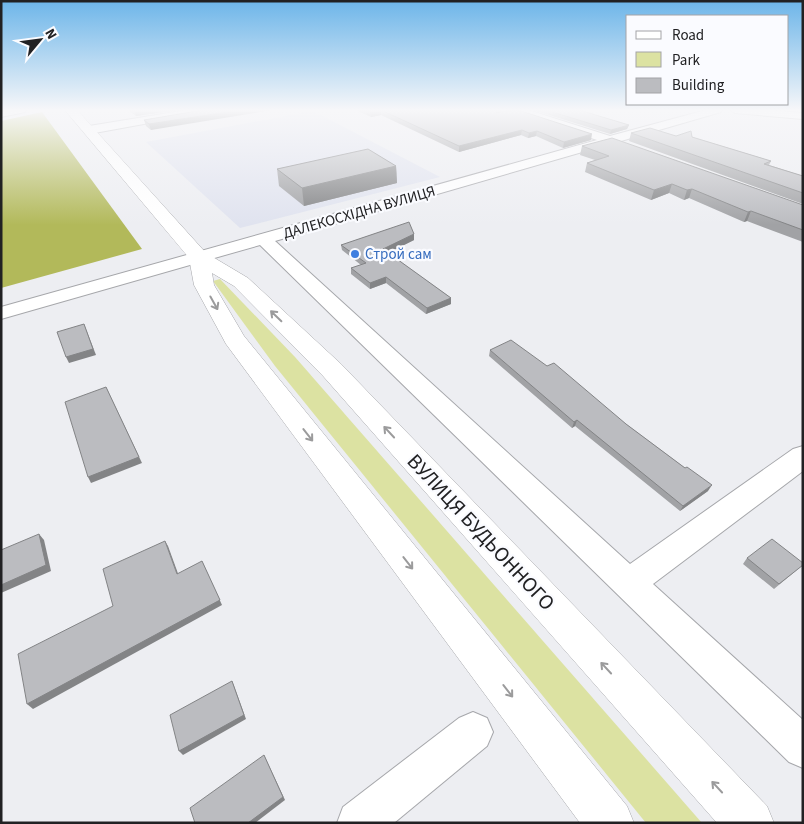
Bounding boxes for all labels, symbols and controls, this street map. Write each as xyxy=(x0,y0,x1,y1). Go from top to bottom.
north arrow xyxy=(15,15,65,65)
legend xyxy=(626,15,789,105)
text: N xyxy=(39,25,61,43)
text: Road xyxy=(672,25,704,46)
text: Park xyxy=(672,50,701,71)
text: Building xyxy=(672,75,725,96)
street label: ДАЛЕКОСХІДНА ВУЛИЦЯ xyxy=(281,181,438,244)
place label: Строй сам xyxy=(365,244,432,265)
marker: Строй сам xyxy=(349,248,361,260)
one-way arrow xyxy=(209,295,219,310)
one-way arrow xyxy=(270,310,283,322)
one-way arrow xyxy=(384,426,395,439)
one-way arrow xyxy=(303,428,314,441)
street label: ВУЛИЦЯ БУДЬОННОГО xyxy=(400,447,562,617)
one-way arrow xyxy=(403,556,413,570)
one-way arrow xyxy=(600,661,612,674)
one-way arrow xyxy=(502,684,513,697)
one-way arrow xyxy=(711,781,723,794)

